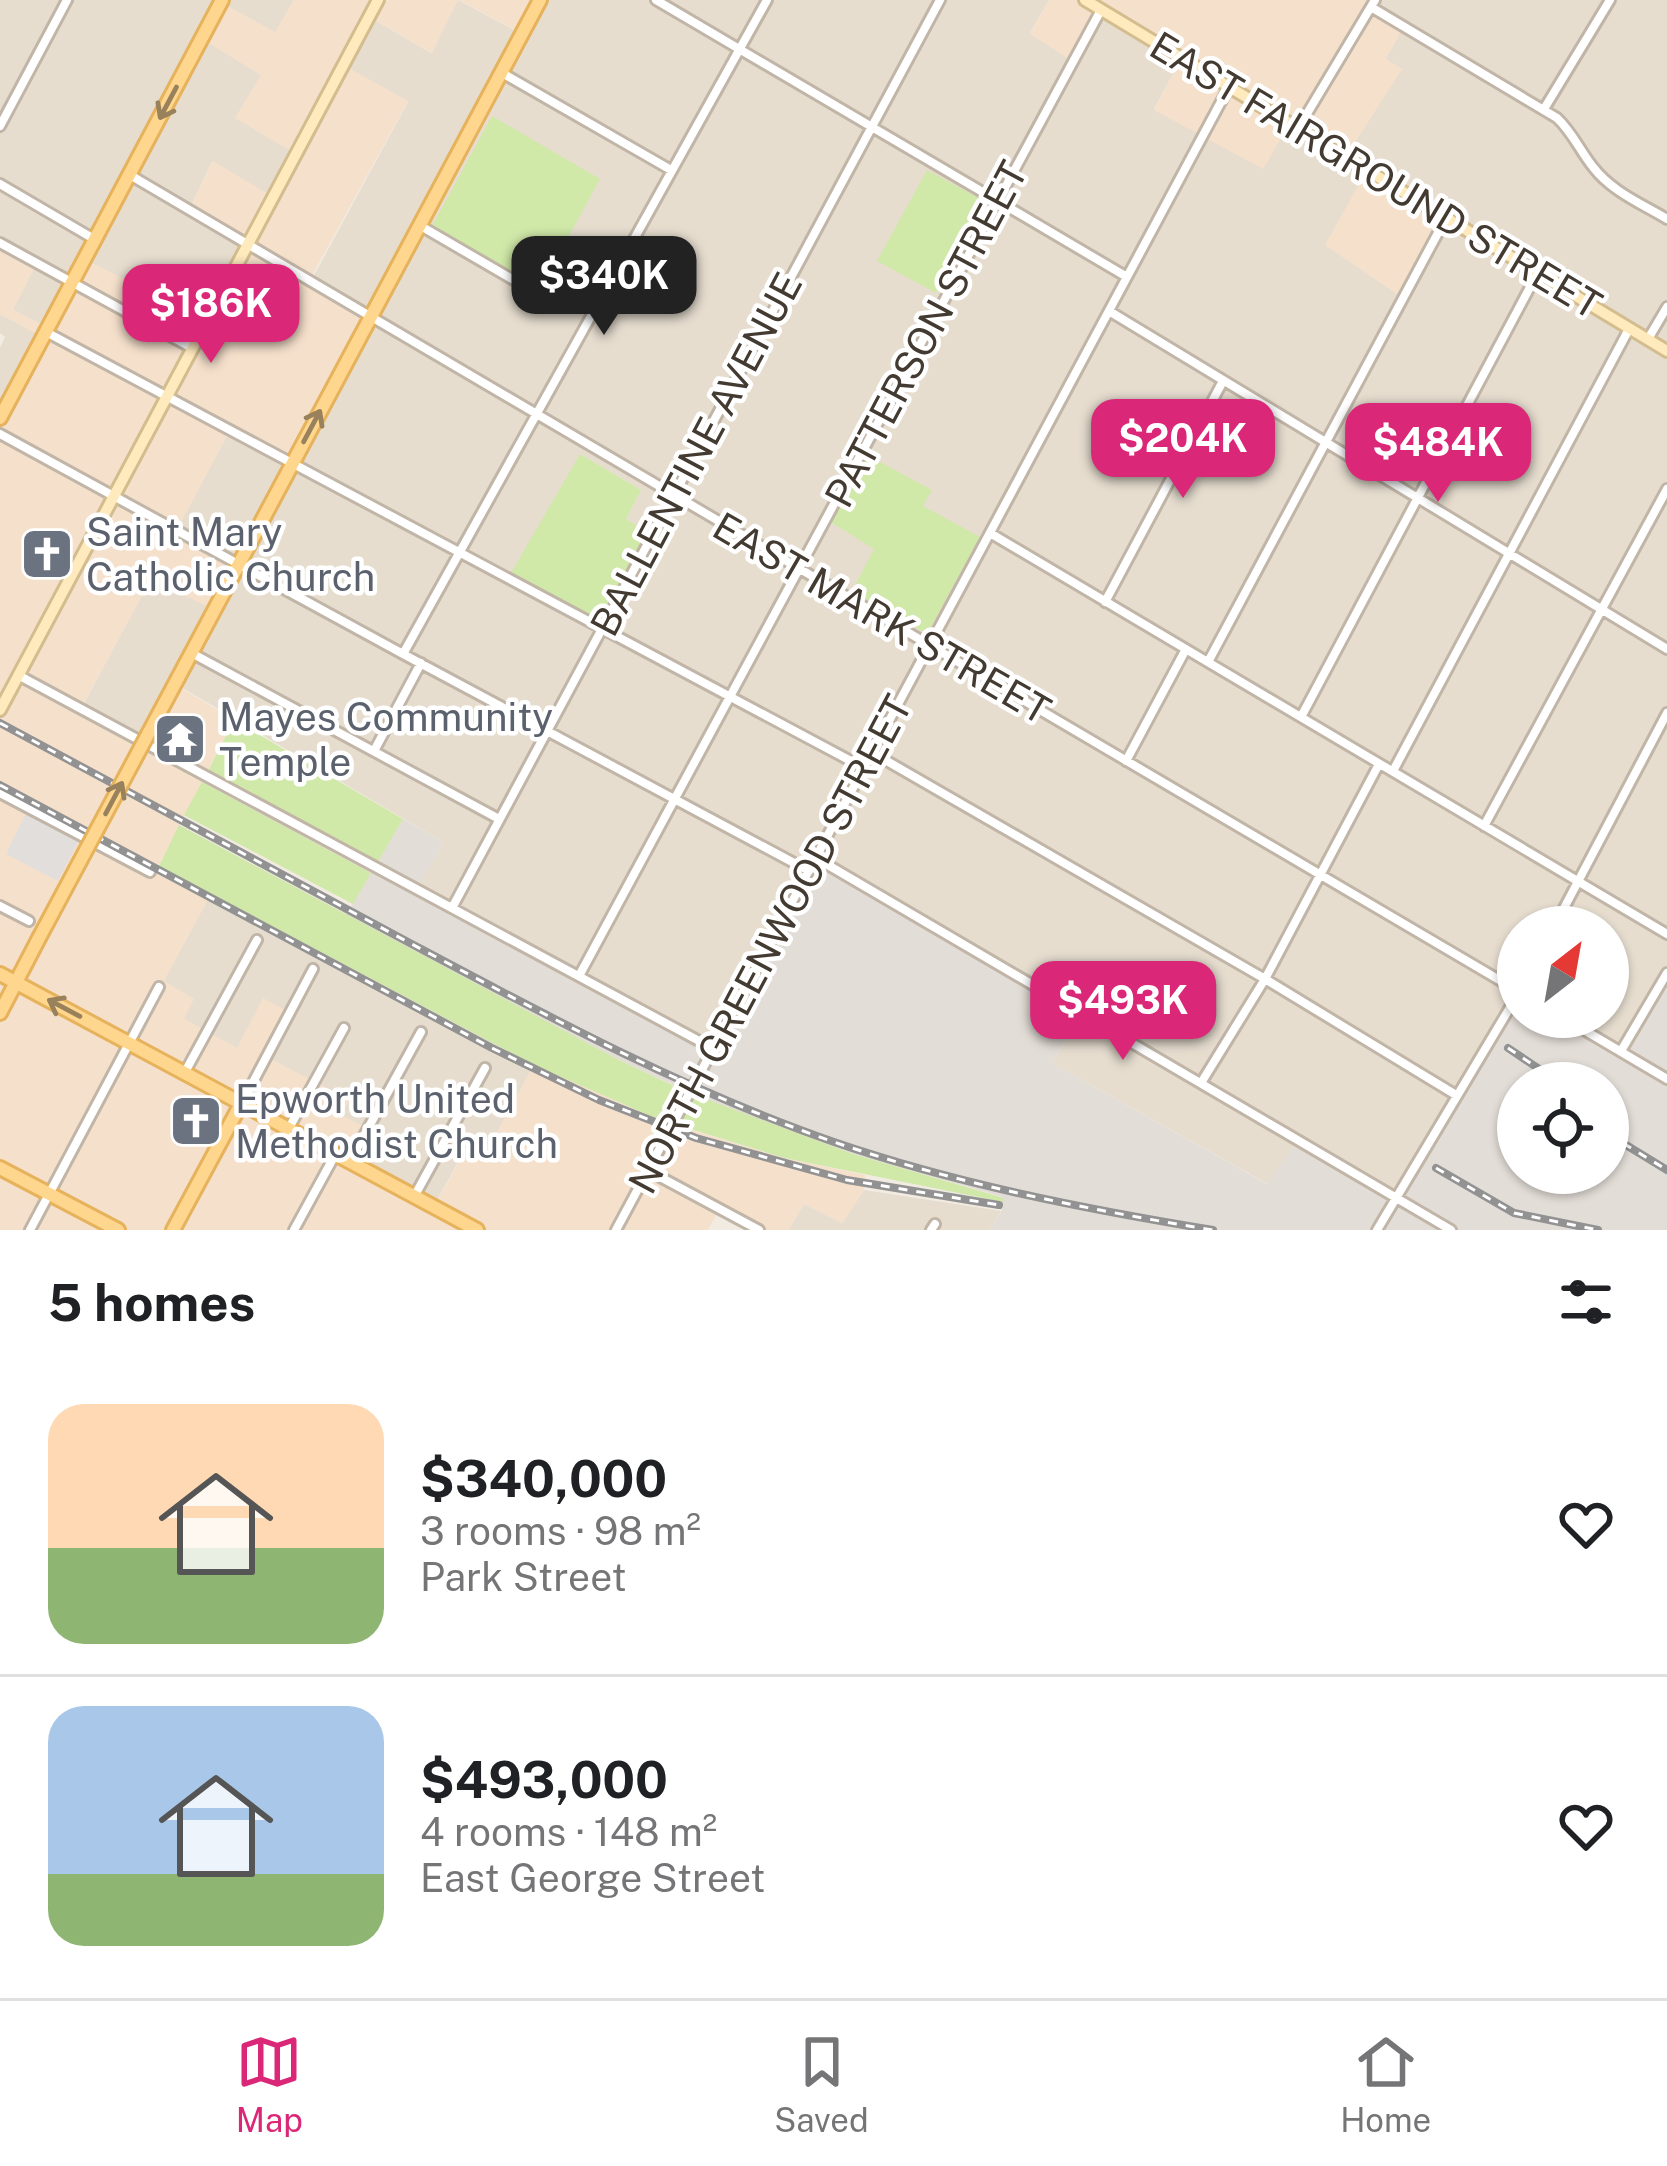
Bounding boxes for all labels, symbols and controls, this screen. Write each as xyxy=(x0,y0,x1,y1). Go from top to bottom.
street label: EAST FAIRGROUND STREET xyxy=(1142,22,1610,328)
one-way arrow xyxy=(156,85,179,120)
street label: PATTERSON STREET xyxy=(815,153,1037,515)
pin: $340K xyxy=(520,236,688,338)
text: $340K xyxy=(538,252,670,298)
pin: $186K xyxy=(127,264,295,366)
street label: BALLENTINE AVENUE xyxy=(581,265,811,643)
text: $186K xyxy=(149,280,273,326)
pin: $204K xyxy=(1099,399,1267,501)
pin: $484K xyxy=(1354,403,1522,505)
one-way arrow xyxy=(301,410,324,445)
text: $204K xyxy=(1118,415,1248,461)
text: $484K xyxy=(1372,419,1504,465)
street label: EAST MARK STREET xyxy=(705,503,1059,733)
place label: Saint Mary Catholic Church xyxy=(86,509,375,600)
church icon: Saint Mary Catholic Church xyxy=(19,526,75,582)
street label: NORTH GREENWOOD STREET xyxy=(619,687,921,1201)
place label: Mayes Community Temple xyxy=(219,694,553,785)
temple icon: Mayes Community Temple xyxy=(152,711,208,767)
one-way arrow xyxy=(103,782,126,817)
north arrow xyxy=(1497,906,1629,1038)
map controls xyxy=(1497,906,1629,1194)
pin: $493K xyxy=(1039,961,1207,1063)
text: $493K xyxy=(1057,977,1189,1023)
one-way arrow xyxy=(48,996,83,1019)
button: locate xyxy=(1497,1062,1629,1194)
place label: Epworth United Methodist Church xyxy=(235,1076,558,1167)
church icon: Epworth United Methodist Church xyxy=(168,1093,224,1149)
icon: filters xyxy=(1553,1269,1619,1335)
text: 5 homes xyxy=(48,1273,255,1332)
text: $340,000 xyxy=(420,1449,667,1508)
icon: home xyxy=(144,1452,288,1596)
icon: heart xyxy=(1553,1491,1619,1557)
text: 3 rooms · 98 m² xyxy=(420,1508,701,1554)
text: Park Street xyxy=(420,1554,627,1600)
text: $493,000 xyxy=(420,1750,668,1809)
icon: home xyxy=(144,1754,288,1898)
icon: heart xyxy=(1553,1793,1619,1859)
text: 4 rooms · 148 m² xyxy=(420,1809,717,1855)
text: East George Street xyxy=(420,1855,765,1901)
tab: Map xyxy=(236,2029,303,2139)
tab: Saved xyxy=(774,2029,869,2139)
tab: Home xyxy=(1340,2029,1431,2139)

